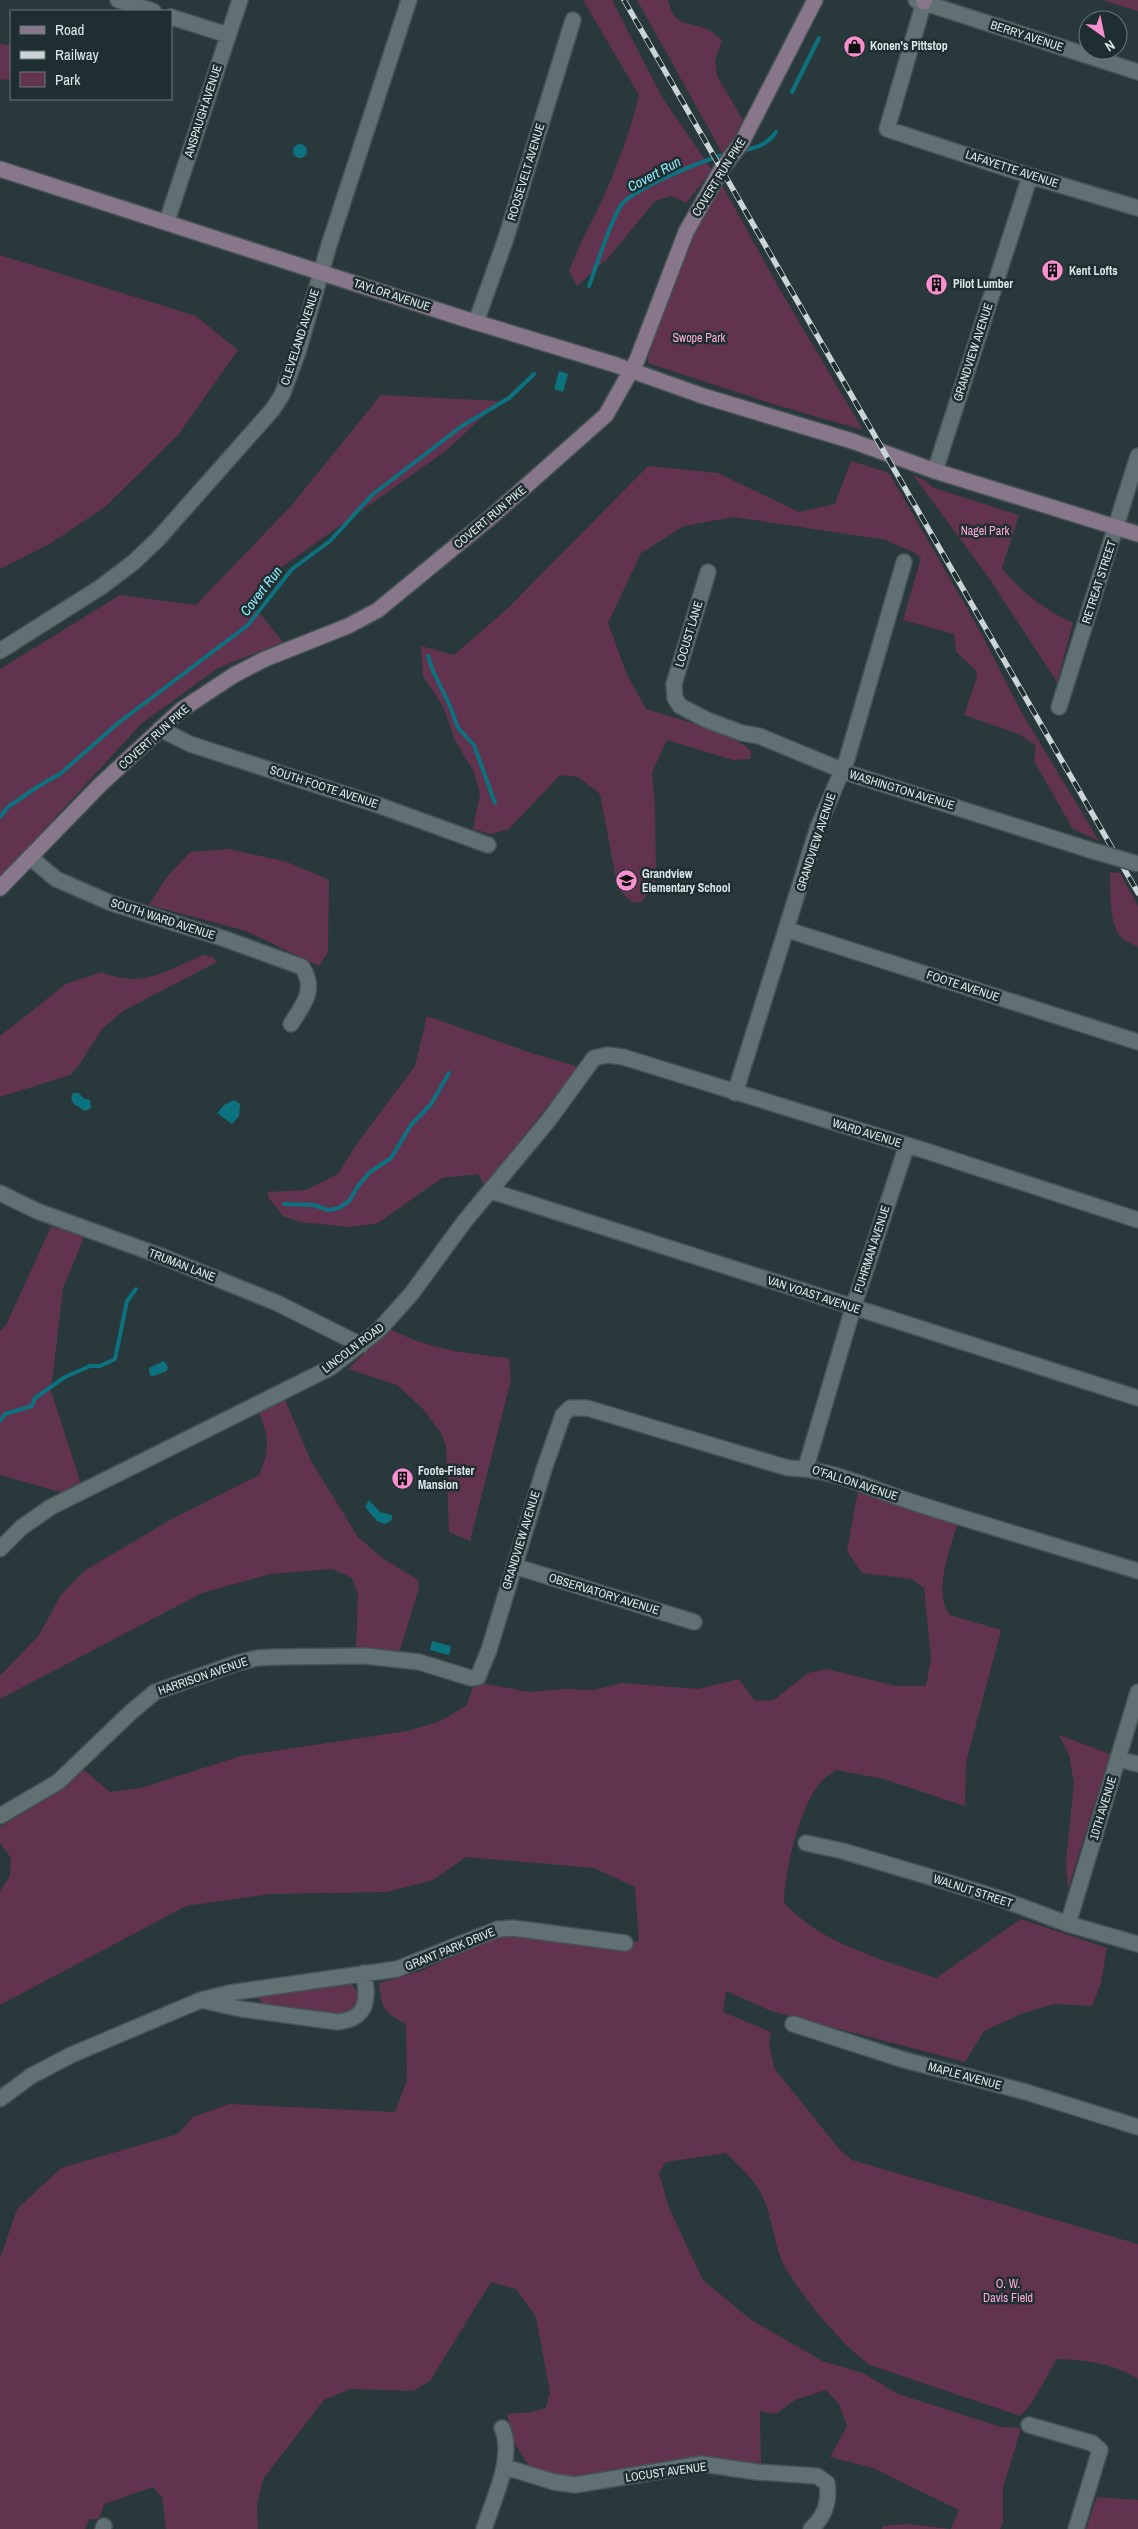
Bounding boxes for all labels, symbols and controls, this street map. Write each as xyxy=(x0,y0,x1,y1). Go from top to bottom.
legend xyxy=(10,10,172,100)
north arrow xyxy=(1078,10,1128,60)
street label: BERRY AVENUE xyxy=(989,17,1065,55)
text: Road xyxy=(55,19,84,40)
shop icon: Konen's Pittstop xyxy=(842,34,866,58)
text: N xyxy=(1102,36,1118,56)
place label: Konen's Pittstop xyxy=(870,38,948,54)
text: Railway xyxy=(55,44,100,65)
street label: ANSPAUGH AVENUE xyxy=(180,63,226,160)
text: Park xyxy=(55,69,81,90)
street label: ROOSEVELT AVENUE xyxy=(504,121,548,223)
street label: COVERT RUN PIKE xyxy=(688,135,750,219)
street label: LAFAYETTE AVENUE xyxy=(963,146,1061,192)
water label: Covert Run xyxy=(624,152,684,196)
building icon: Kent Lofts xyxy=(1041,259,1065,283)
place label: Kent Lofts xyxy=(1069,263,1118,279)
building icon: Pilot Lumber xyxy=(925,272,949,296)
street label: TAYLOR AVENUE xyxy=(352,275,432,315)
place label: Pilot Lumber xyxy=(953,276,1013,292)
street label: CLEVELAND AVENUE xyxy=(277,287,323,387)
street label: GRANDVIEW AVENUE xyxy=(950,301,996,403)
park label: Swope Park xyxy=(672,330,726,346)
street label: COVERT RUN PIKE xyxy=(450,482,530,552)
park label: Nagel Park xyxy=(961,523,1009,539)
street label: RETREAT STREET xyxy=(1078,538,1120,626)
water label: Covert Run xyxy=(236,563,286,619)
street label: LOCUST LANE xyxy=(671,599,707,669)
street label: COVERT RUN PIKE xyxy=(115,701,193,773)
street label: SOUTH FOOTE AVENUE xyxy=(268,762,380,812)
street label: WASHINGTON AVENUE xyxy=(847,766,957,814)
street label: GRANDVIEW AVENUE xyxy=(793,791,839,893)
place label: Grandview Elementary School xyxy=(642,866,731,896)
school or university icon: Grandview Elementary School xyxy=(614,869,638,893)
street label: SOUTH WARD AVENUE xyxy=(109,895,217,943)
street label: FOOTE AVENUE xyxy=(924,967,1002,1005)
street label: WARD AVENUE xyxy=(830,1115,904,1151)
street label: FUHRMAN AVENUE xyxy=(850,1203,894,1295)
street label: TRUMAN LANE xyxy=(146,1245,218,1285)
street label: VAN VOAST AVENUE xyxy=(765,1272,863,1318)
street label: LINCOLN ROAD xyxy=(319,1319,387,1377)
street label: O’FALLON AVENUE xyxy=(810,1462,900,1504)
place label: Foote-Fister Mansion xyxy=(418,1463,475,1493)
building icon: Foote-Fister Mansion xyxy=(390,1466,414,1490)
street label: GRANDVIEW AVENUE xyxy=(498,1489,544,1591)
street label: OBSERVATORY AVENUE xyxy=(547,1570,661,1618)
street label: HARRISON AVENUE xyxy=(156,1653,250,1699)
street label: 10TH AVENUE xyxy=(1086,1774,1120,1842)
street label: WALNUT STREET xyxy=(931,1871,1015,1911)
street label: GRANT PARK DRIVE xyxy=(403,1924,497,1974)
street label: MAPLE AVENUE xyxy=(927,2059,1003,2093)
park label: O. W. Davis Field xyxy=(983,2276,1033,2306)
street label: LOCUST AVENUE xyxy=(624,2458,708,2486)

